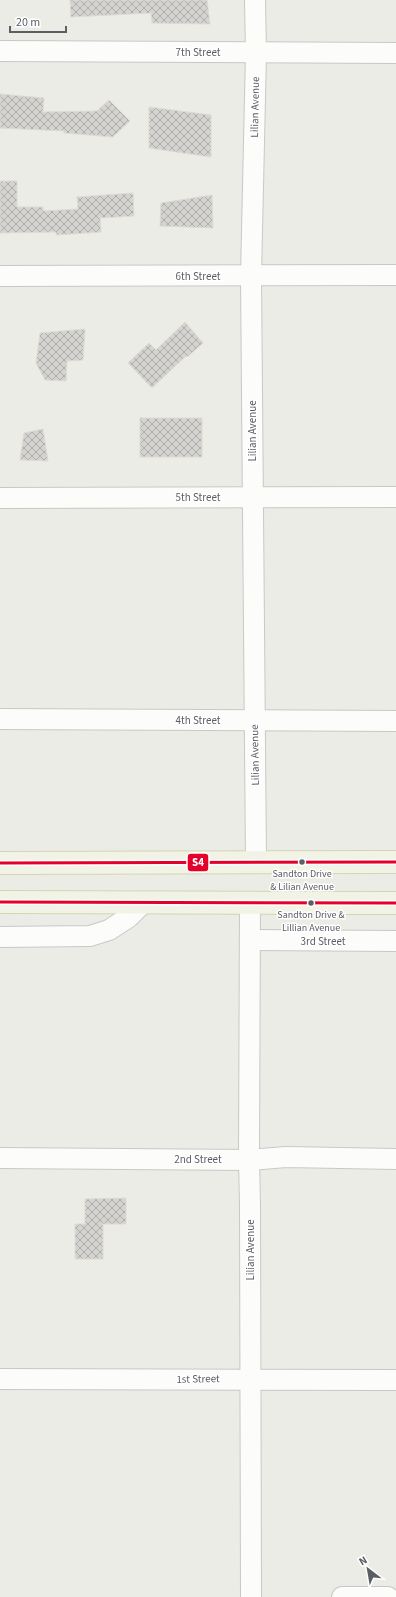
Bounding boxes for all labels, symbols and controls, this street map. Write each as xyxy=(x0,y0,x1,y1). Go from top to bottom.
scale bar xyxy=(10,8,66,34)
text: 20 m xyxy=(16,14,40,31)
street label: 7th Street xyxy=(176,45,221,60)
street label: Lilian Avenue xyxy=(247,76,263,138)
street label: 6th Street xyxy=(176,269,221,284)
street label: Lilian Avenue xyxy=(245,400,260,462)
street label: 5th Street xyxy=(176,490,221,505)
street label: 4th Street xyxy=(176,713,221,728)
street label: Lilian Avenue xyxy=(247,724,263,786)
line badge: S4 xyxy=(187,853,209,872)
text: S4 xyxy=(192,855,204,870)
marker: Sandton Drive & Lilian Avenue xyxy=(297,857,307,867)
place label: Sandton Drive & Lilian Avenue xyxy=(270,867,334,894)
marker: Sandton Drive & Lillian Avenue xyxy=(306,898,316,908)
place label: Sandton Drive & Lillian Avenue xyxy=(277,908,345,935)
street label: 3rd Street xyxy=(300,934,346,949)
street label: 2nd Street xyxy=(174,1152,222,1167)
street label: Lilian Avenue xyxy=(243,1219,258,1281)
street label: 1st Street xyxy=(176,1371,220,1387)
north arrow xyxy=(348,1549,388,1589)
text: N xyxy=(356,1553,370,1569)

